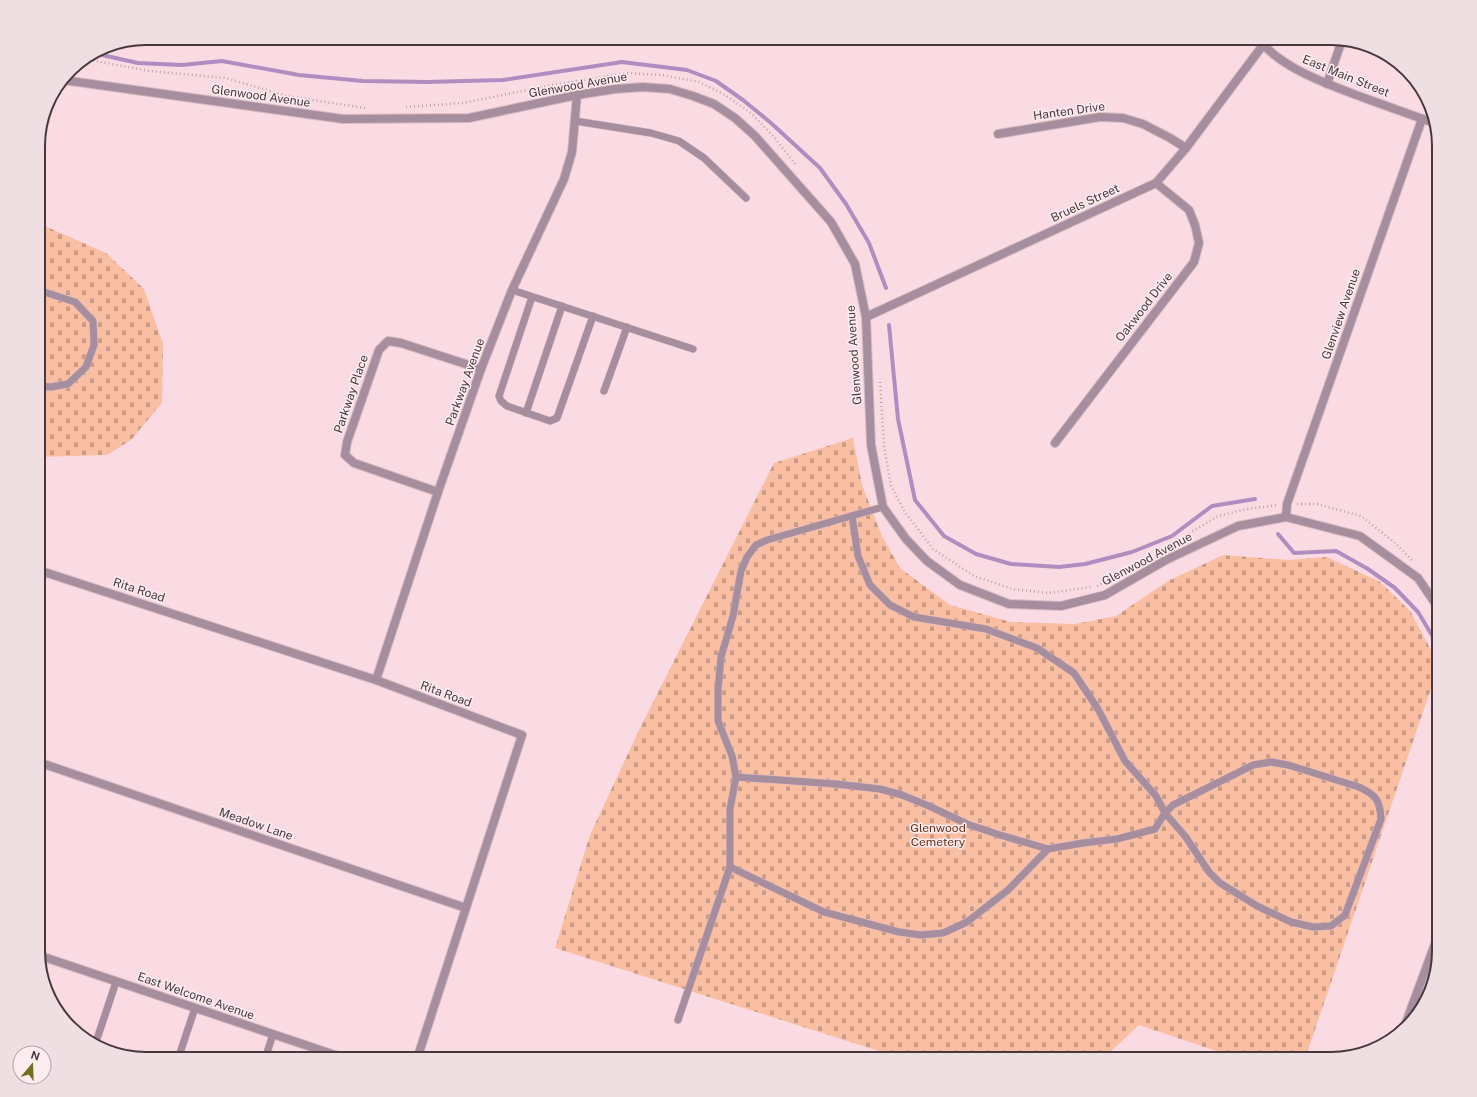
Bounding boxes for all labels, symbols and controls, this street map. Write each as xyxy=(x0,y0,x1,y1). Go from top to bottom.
street label: East Main Street xyxy=(1300,52,1392,100)
street label: Glenwood Avenue xyxy=(528,69,629,101)
street label: Glenwood Avenue xyxy=(211,82,312,110)
street label: Hanten Drive xyxy=(1032,99,1106,123)
street label: Bruels Street xyxy=(1049,181,1122,225)
street label: Glenview Avenue xyxy=(1319,267,1363,361)
street label: Oakwood Drive xyxy=(1113,270,1175,344)
street label: Glenwood Avenue xyxy=(844,305,864,405)
street label: Parkway Avenue xyxy=(443,336,487,428)
street label: Parkway Place xyxy=(331,353,371,435)
street label: Glenwood Avenue xyxy=(1100,529,1194,589)
street label: Rita Road xyxy=(111,575,167,605)
street label: Rita Road xyxy=(418,678,474,710)
street label: Meadow Lane xyxy=(217,805,295,843)
park label: Glenwood Cemetery xyxy=(910,821,966,849)
street label: East Welcome Avenue xyxy=(136,969,256,1023)
north arrow xyxy=(12,1045,52,1085)
text: N xyxy=(29,1048,41,1063)

